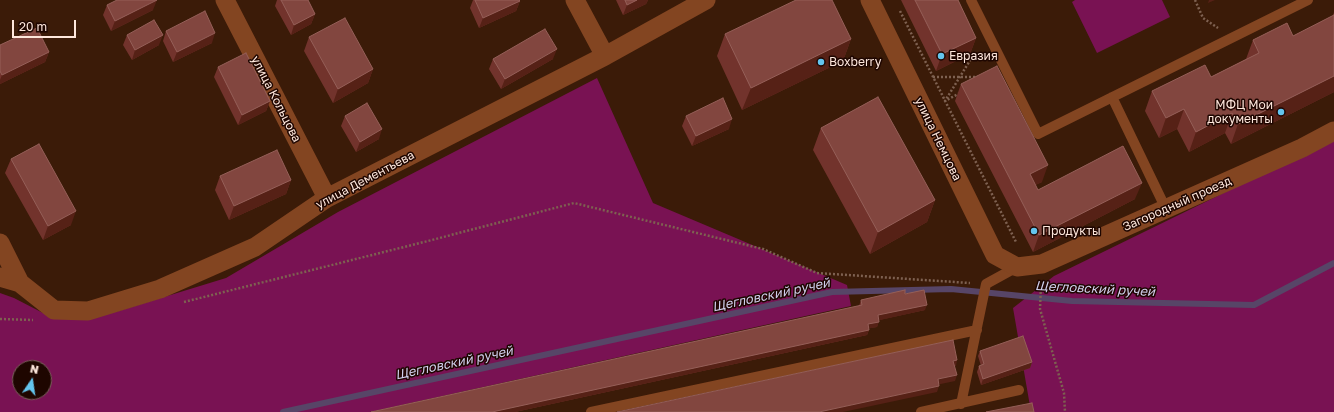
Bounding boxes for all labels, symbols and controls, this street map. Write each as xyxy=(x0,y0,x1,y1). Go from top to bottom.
scale bar xyxy=(14,12,78,38)
text: 20 m xyxy=(19,19,47,34)
place label: Евразия xyxy=(949,49,998,63)
marker: Евразия xyxy=(936,51,946,61)
street label: улица Кольцова xyxy=(248,53,304,145)
place label: Boxberry xyxy=(829,55,881,69)
marker: Boxberry xyxy=(816,57,826,67)
street label: улица Немцова xyxy=(912,95,964,183)
place label: МФЦ Мои документы xyxy=(1207,98,1273,126)
marker: МФЦ Мои документы xyxy=(1276,107,1286,117)
street label: улица Дементьева xyxy=(313,148,417,212)
street label: Загородный проезд xyxy=(1120,174,1234,234)
place label: Продукты xyxy=(1042,224,1101,238)
marker: Продукты xyxy=(1029,226,1039,236)
water label: Щегловский ручей xyxy=(711,275,831,315)
water label: Щегловский ручей xyxy=(1035,278,1155,300)
water label: Щегловский ручей xyxy=(394,343,514,383)
north arrow xyxy=(12,360,52,400)
text: N xyxy=(29,362,40,376)

